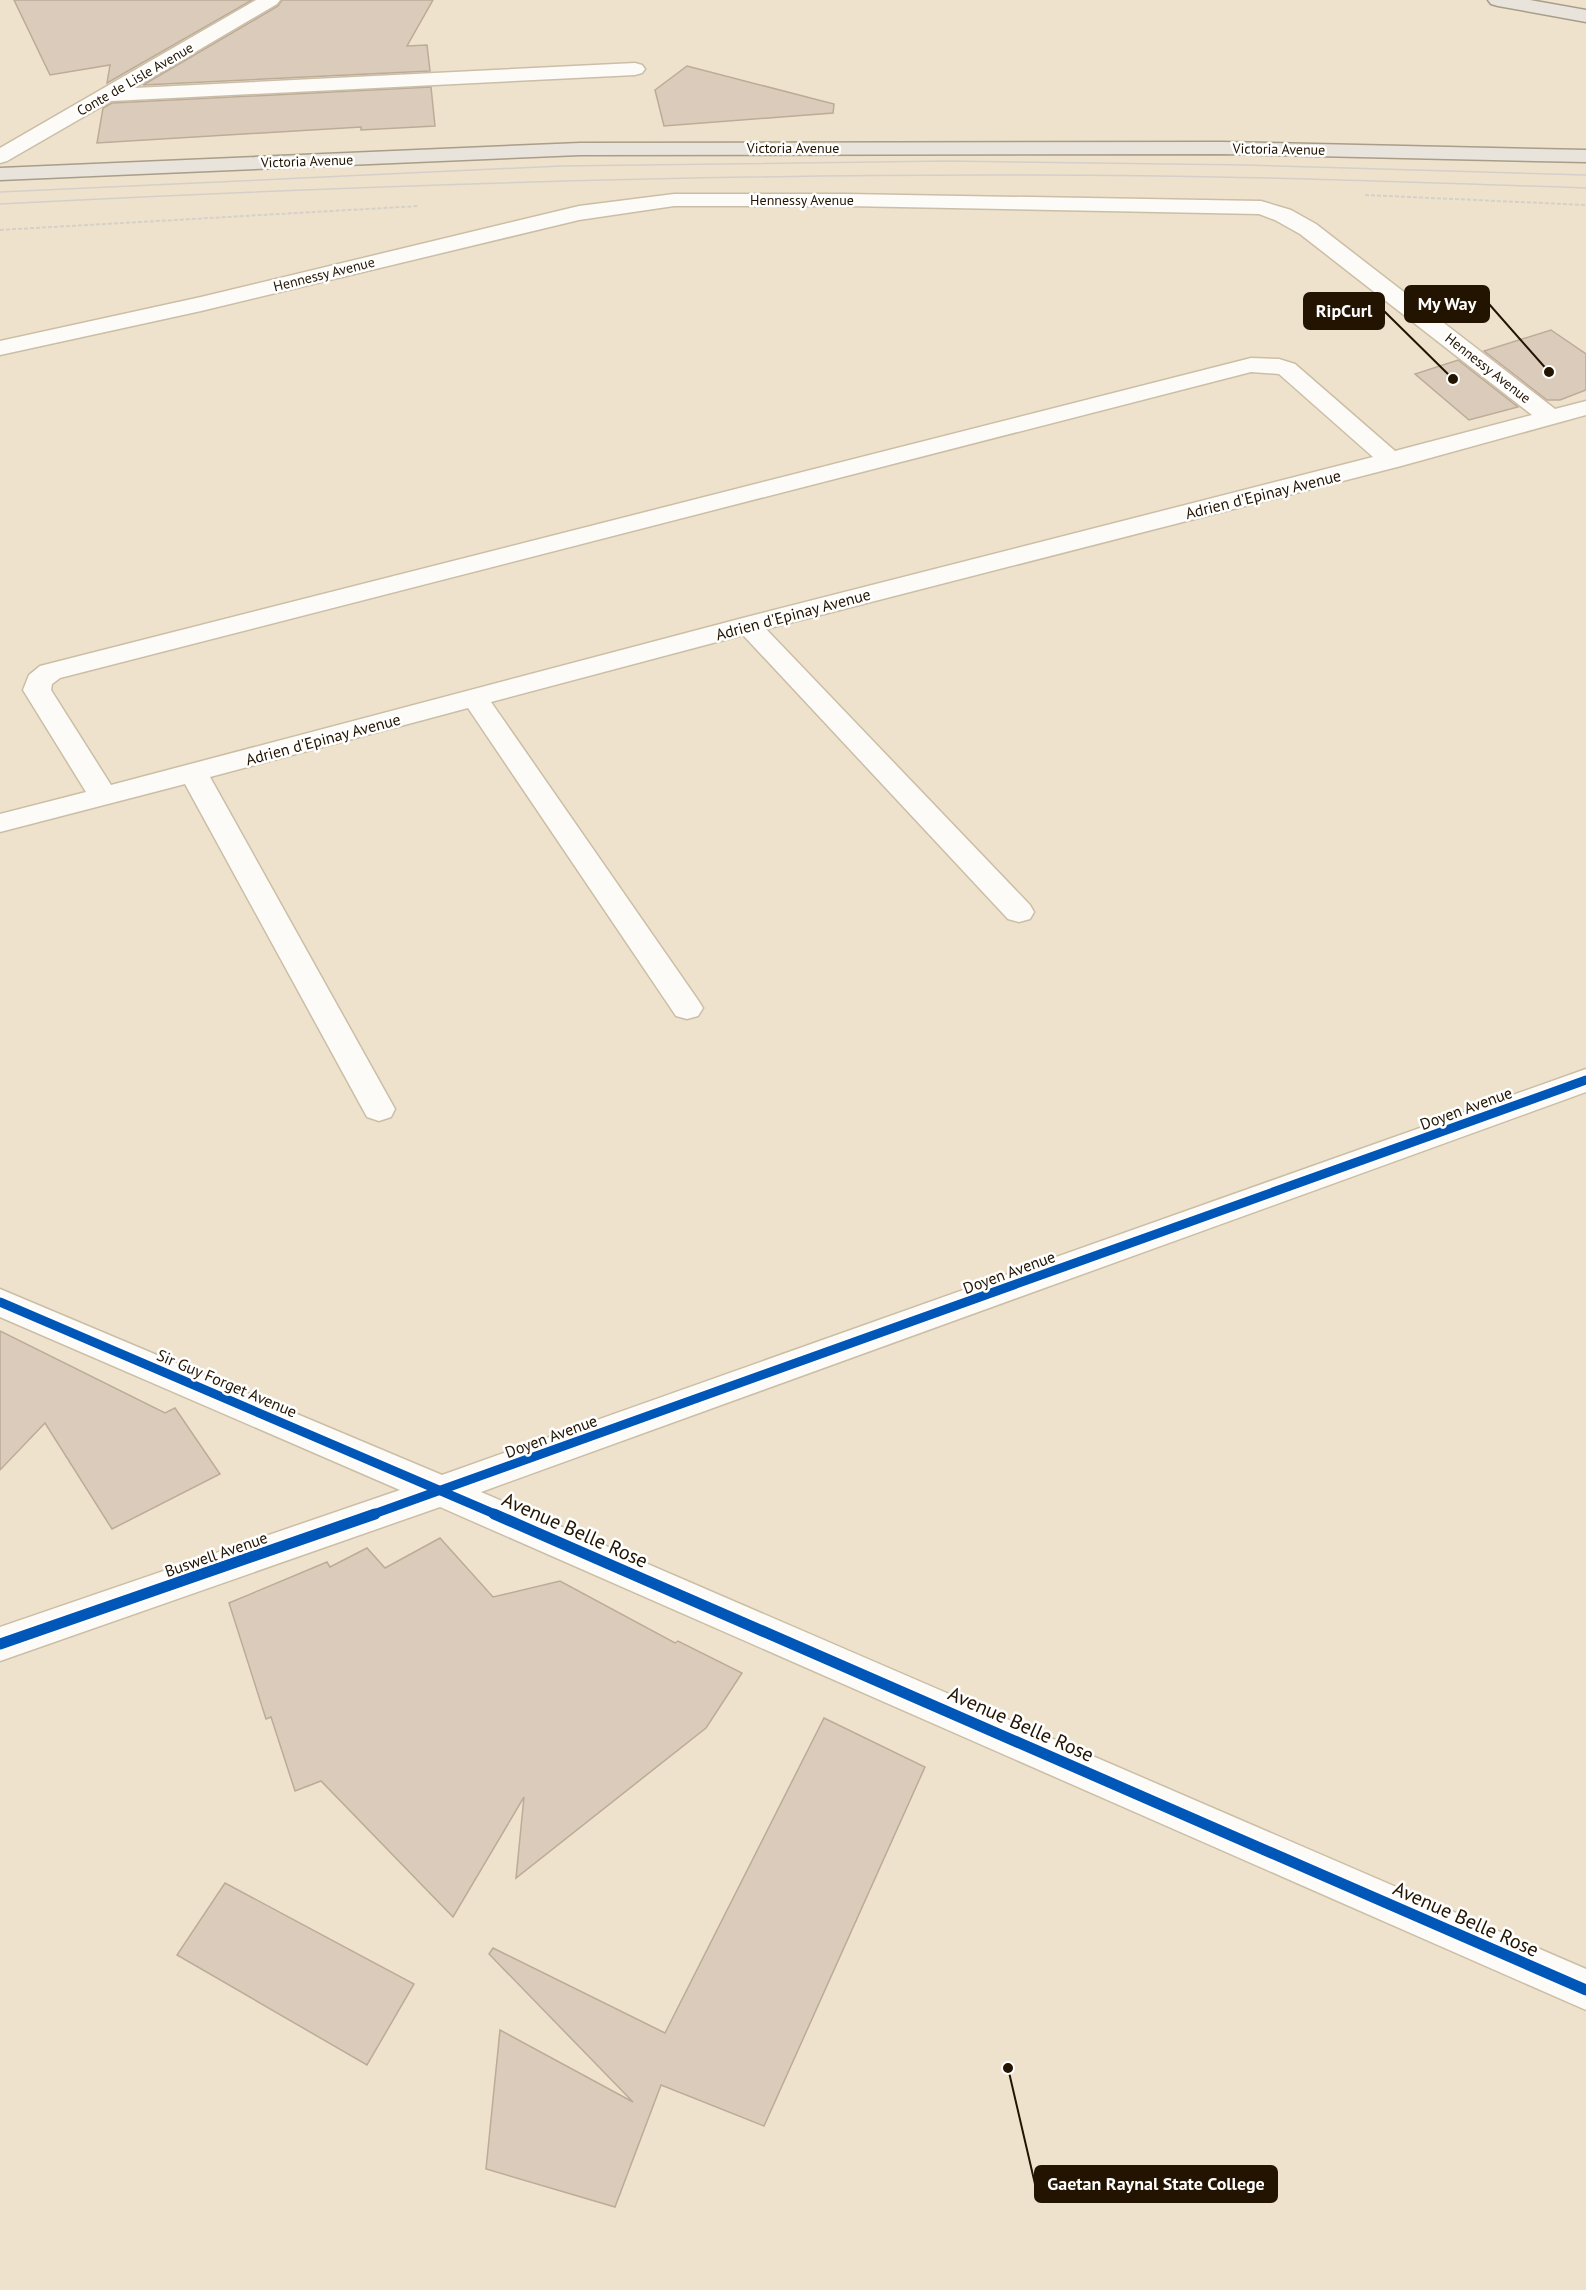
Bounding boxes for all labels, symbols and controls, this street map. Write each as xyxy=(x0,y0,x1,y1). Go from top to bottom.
street label: Conte de Lisle Avenue xyxy=(74,38,196,120)
street label: Victoria Avenue xyxy=(746,139,839,157)
street label: Victoria Avenue xyxy=(1232,139,1325,159)
street label: Victoria Avenue xyxy=(259,150,354,172)
street label: Hennessy Avenue xyxy=(750,191,854,209)
street label: Hennessy Avenue xyxy=(271,253,377,295)
callout: My Way xyxy=(1405,286,1489,322)
text: My Way xyxy=(1418,292,1477,315)
callout: RipCurl xyxy=(1304,293,1384,329)
text: RipCurl xyxy=(1316,299,1373,322)
street label: Hennessy Avenue xyxy=(1442,329,1534,407)
street label: Adrien d'Epinay Avenue xyxy=(1183,465,1343,523)
street label: Adrien d'Epinay Avenue xyxy=(713,584,873,644)
street label: Adrien d'Epinay Avenue xyxy=(243,709,403,769)
street label: Doyen Avenue xyxy=(1417,1082,1515,1134)
street label: Doyen Avenue xyxy=(960,1246,1058,1298)
street label: Sir Guy Forget Avenue xyxy=(154,1344,300,1422)
street label: Doyen Avenue xyxy=(502,1410,600,1462)
street label: Avenue Belle Rose xyxy=(498,1486,652,1574)
street label: Buswell Avenue xyxy=(162,1527,270,1581)
street label: Avenue Belle Rose xyxy=(944,1680,1098,1768)
street label: Avenue Belle Rose xyxy=(1389,1875,1543,1963)
callout: Gaetan Raynal State College xyxy=(1035,2166,1277,2202)
text: Gaetan Raynal State College xyxy=(1047,2172,1265,2195)

